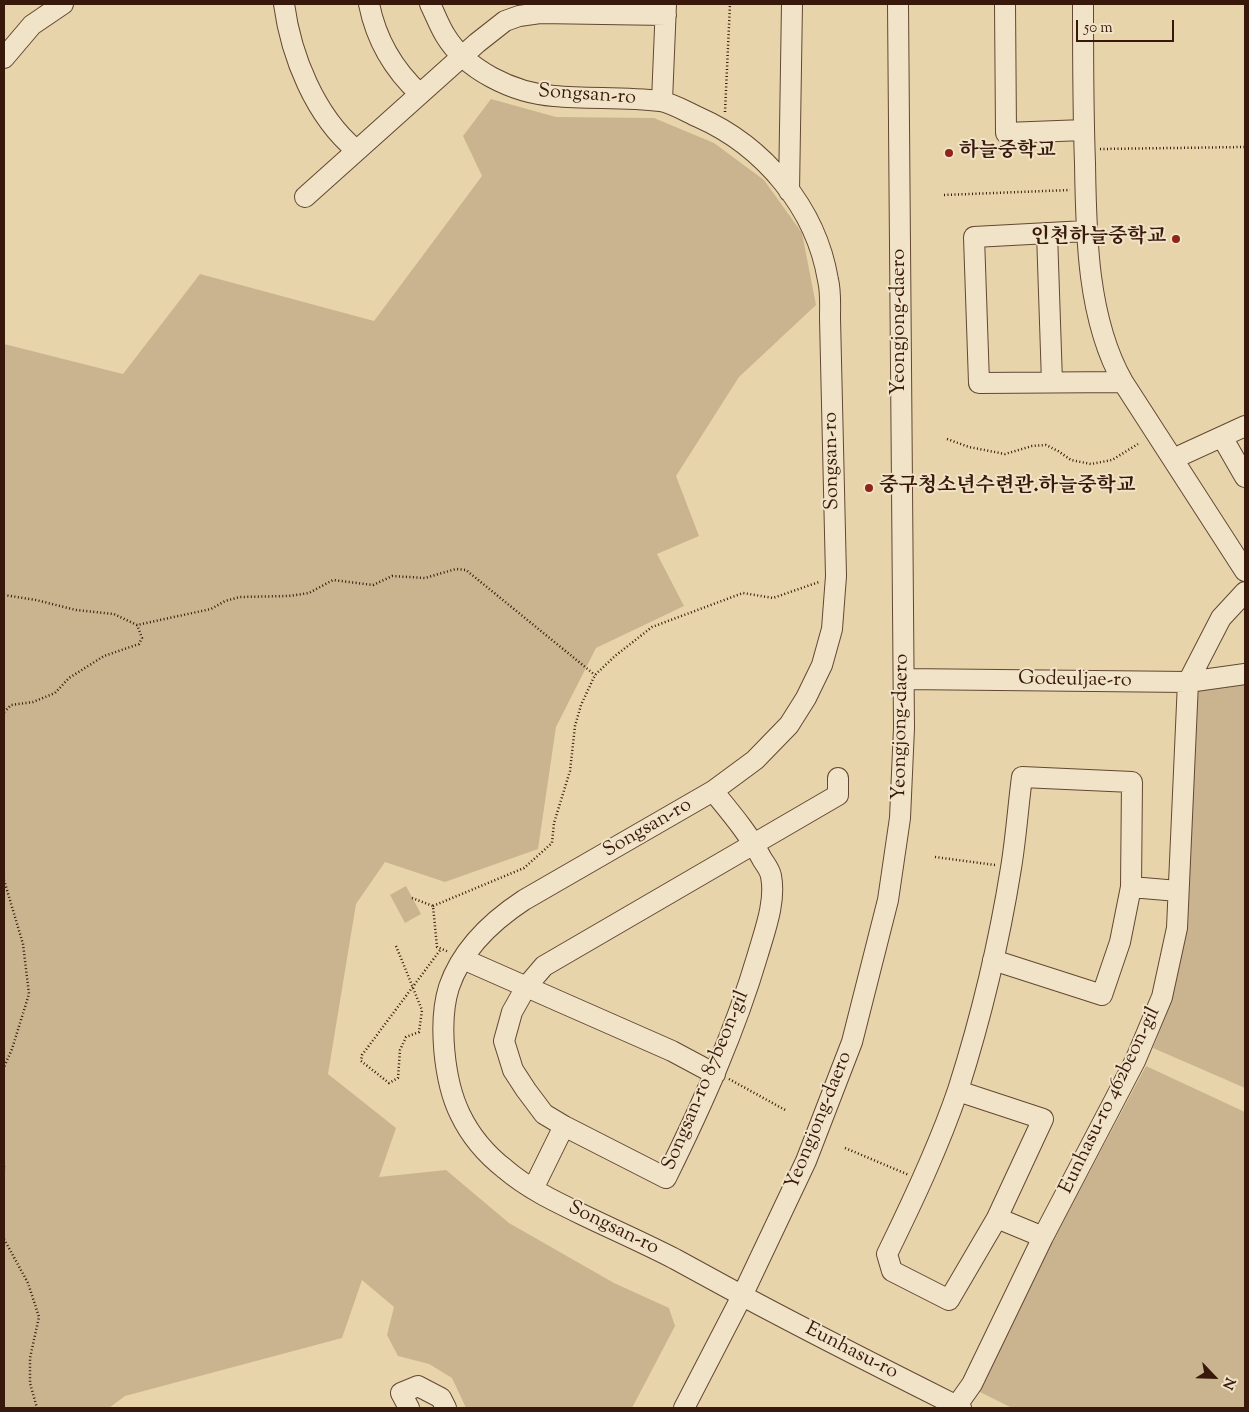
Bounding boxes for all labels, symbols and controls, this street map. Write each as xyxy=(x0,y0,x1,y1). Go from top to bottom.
scale bar xyxy=(1079,10,1176,42)
text: 50 m xyxy=(1084,18,1113,39)
street label: Songsan-ro xyxy=(537,81,637,111)
place label: 하늘중학교 xyxy=(959,141,1056,165)
marker: 하늘중학교 xyxy=(943,147,955,159)
place label: 인천하늘중학교 xyxy=(1031,227,1166,251)
marker: 인천하늘중학교 xyxy=(1170,233,1182,245)
street label: Yeongjong-daero xyxy=(889,249,913,395)
street label: Songsan-ro xyxy=(820,412,846,510)
place label: 중구청소년수련관.하늘중학교 xyxy=(879,476,1135,500)
marker: 중구청소년수련관.하늘중학교 xyxy=(863,482,875,494)
street label: Yeongjong-daero xyxy=(889,654,915,800)
street label: Godeuljae-ro xyxy=(1018,668,1132,694)
street label: Songsan-ro xyxy=(599,794,697,864)
street label: Songsan-ro 87beon-gil xyxy=(658,988,756,1174)
street label: Eunhasu-ro 462beon-gil xyxy=(1055,1004,1167,1198)
street label: Yeongjong-daero xyxy=(781,1049,859,1193)
street label: Songsan-ro xyxy=(564,1197,662,1261)
street label: Eunhasu-ro xyxy=(801,1318,901,1386)
north arrow xyxy=(1189,1352,1239,1402)
text: N xyxy=(1216,1374,1239,1392)

